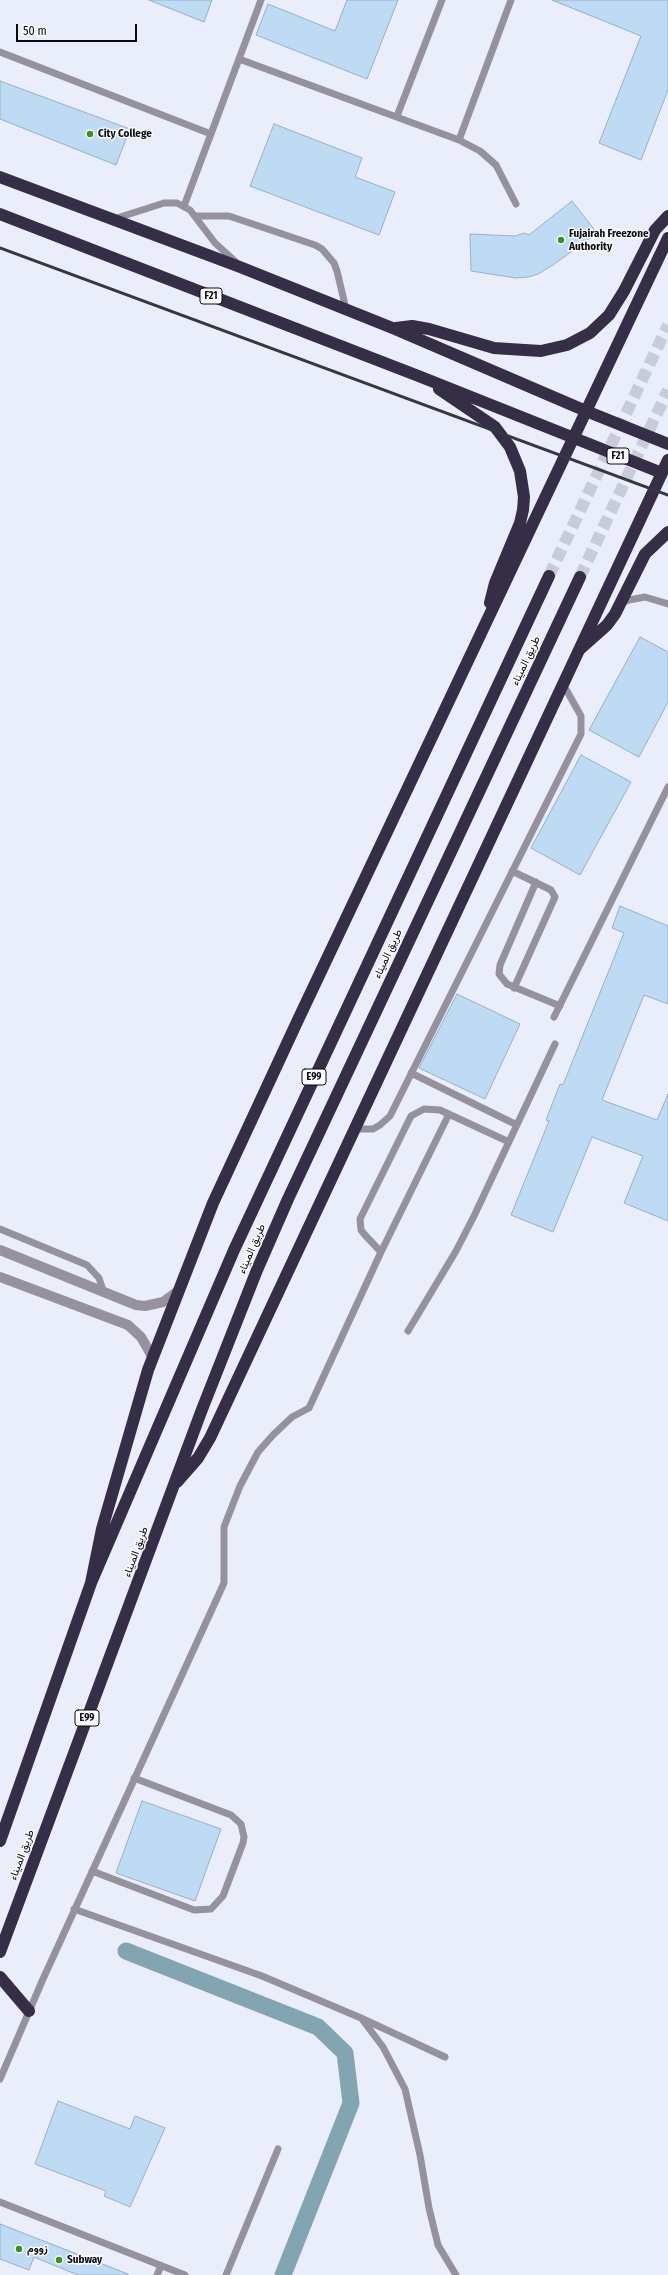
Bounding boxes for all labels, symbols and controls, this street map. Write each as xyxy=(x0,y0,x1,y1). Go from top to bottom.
scale bar xyxy=(18,16,139,42)
text: 50 m xyxy=(23,24,47,38)
place label: City College xyxy=(98,127,152,141)
marker: City College xyxy=(85,129,95,139)
place label: Fujairah Freezone Authority xyxy=(569,227,649,253)
marker: Fujairah Freezone Authority xyxy=(556,235,566,245)
road number: F21 xyxy=(200,288,222,304)
road number: F21 xyxy=(607,448,629,464)
street label: طريق الميناء xyxy=(509,634,543,688)
street label: طريق الميناء xyxy=(371,927,405,981)
road number: E99 xyxy=(302,1069,326,1085)
street label: طريق الميناء xyxy=(236,1222,268,1276)
street label: طريق الميناء xyxy=(121,1525,151,1579)
road number: E99 xyxy=(75,1710,99,1726)
street label: طريق الميناء xyxy=(7,1828,37,1882)
place label: زووم xyxy=(27,2242,48,2256)
marker: زووم xyxy=(14,2244,24,2254)
place label: Subway xyxy=(67,2253,102,2267)
marker: Subway xyxy=(54,2255,64,2265)

